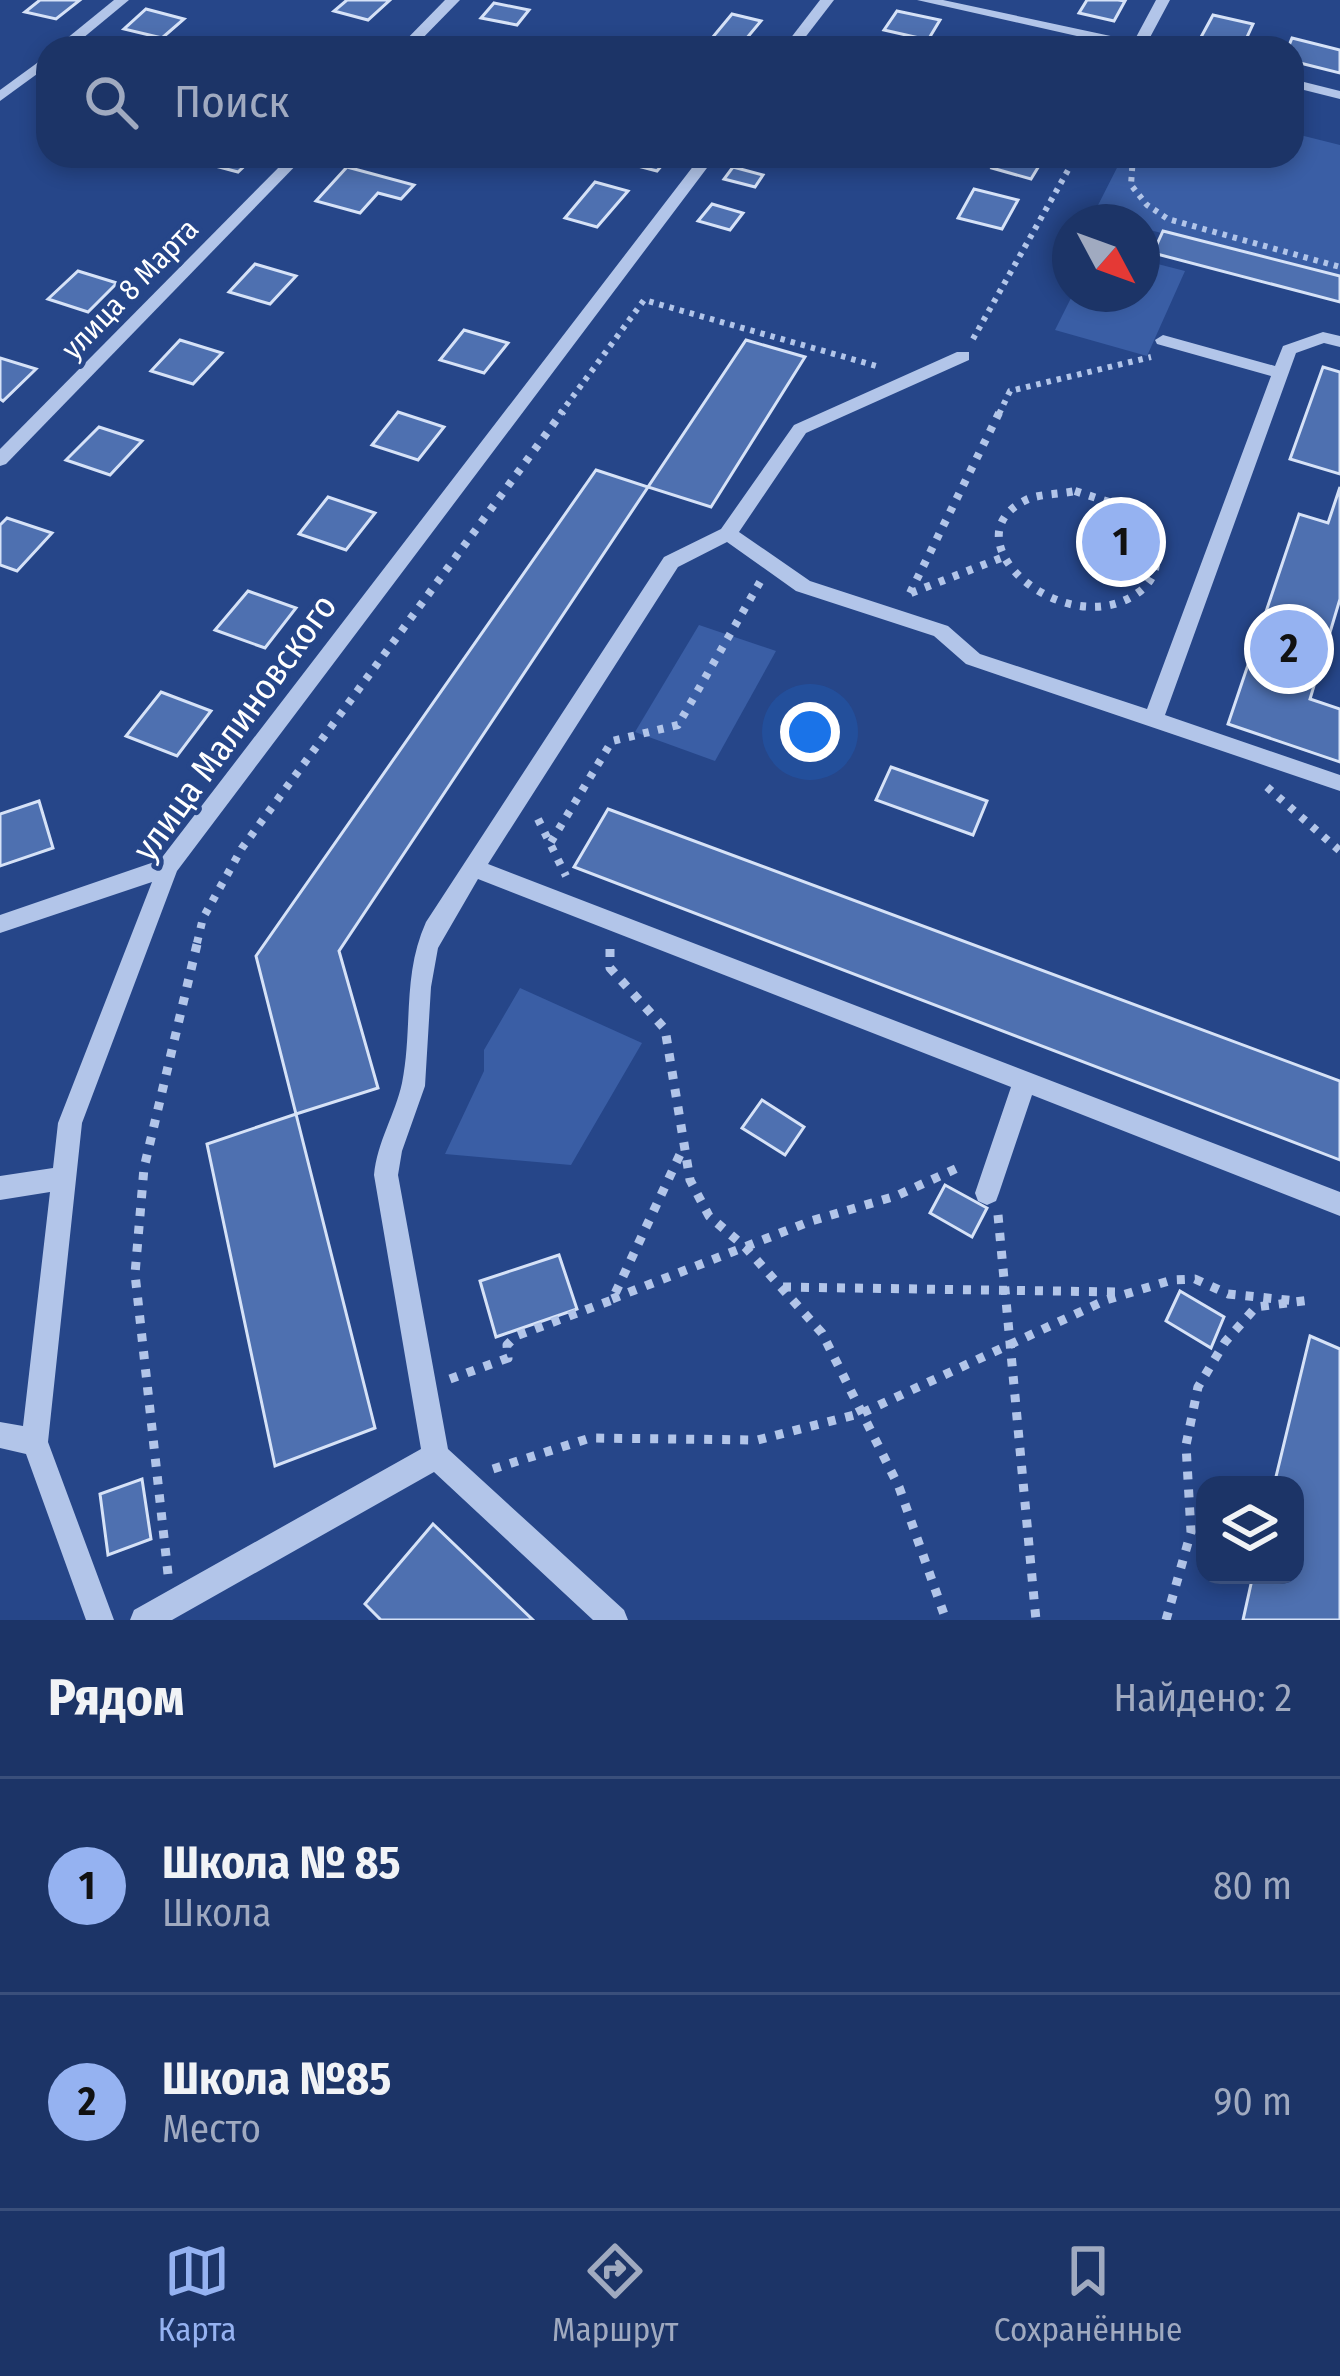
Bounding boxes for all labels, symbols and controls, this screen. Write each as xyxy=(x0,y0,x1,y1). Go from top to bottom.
search box xyxy=(36,36,1304,168)
icon: search xyxy=(78,69,144,135)
text: Поиск xyxy=(174,75,289,129)
north arrow xyxy=(1052,204,1160,312)
street label: улица 8 Марта xyxy=(54,211,206,367)
pin: 1 xyxy=(1082,497,1160,587)
street label: улица Малиновского xyxy=(123,586,346,869)
pin: 2 xyxy=(1250,604,1328,694)
your location xyxy=(780,702,840,762)
map controls xyxy=(1196,1476,1304,1584)
button: layers xyxy=(1196,1476,1304,1584)
text: Рядом xyxy=(48,1667,184,1729)
text: Найдено: 2 xyxy=(1114,1675,1292,1721)
text: Школа № 85 xyxy=(162,1836,401,1890)
text: 1 xyxy=(79,1863,95,1909)
text: 80 m xyxy=(1213,1863,1292,1909)
text: Школа xyxy=(162,1890,271,1936)
text: Школа №85 xyxy=(162,2052,391,2106)
text: 2 xyxy=(78,2079,96,2125)
text: 90 m xyxy=(1214,2079,1292,2125)
text: Место xyxy=(162,2106,261,2152)
tab: Карта xyxy=(158,2238,237,2350)
tab: Маршрут xyxy=(552,2238,678,2350)
tab: Сохранённые xyxy=(994,2238,1182,2350)

